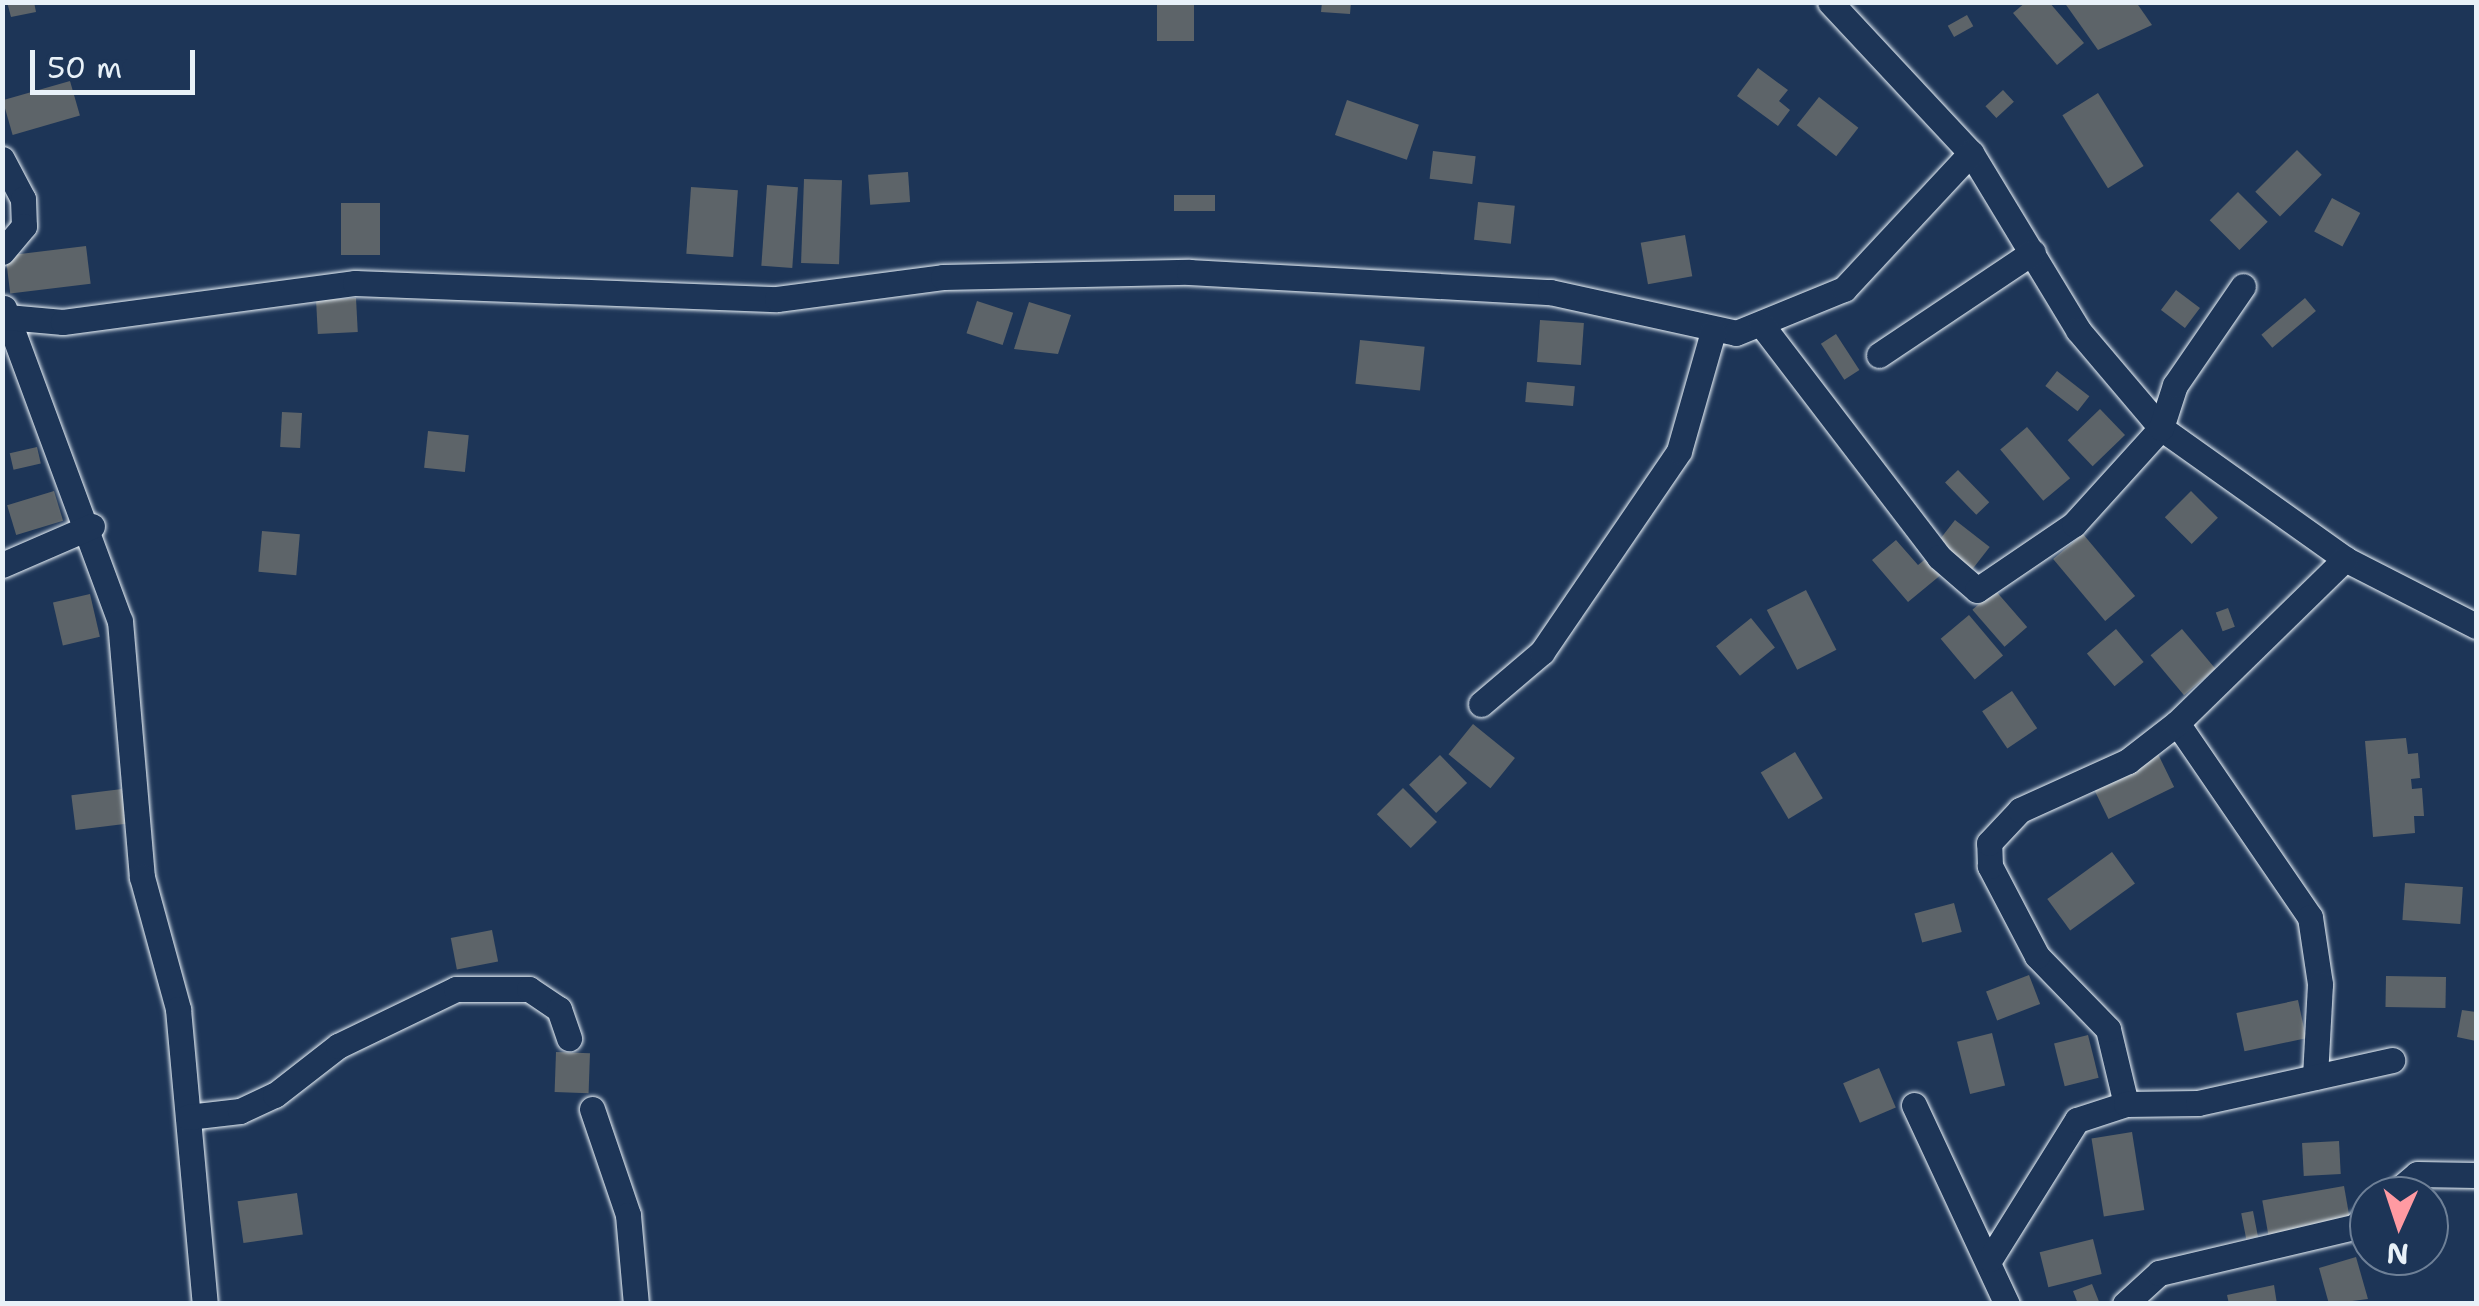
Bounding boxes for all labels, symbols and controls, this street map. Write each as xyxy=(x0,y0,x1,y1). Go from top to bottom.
scale bar xyxy=(35,30,200,92)
text: 50 m xyxy=(47,47,122,88)
north arrow xyxy=(2349,1176,2449,1276)
text: N xyxy=(2385,1234,2410,1274)

